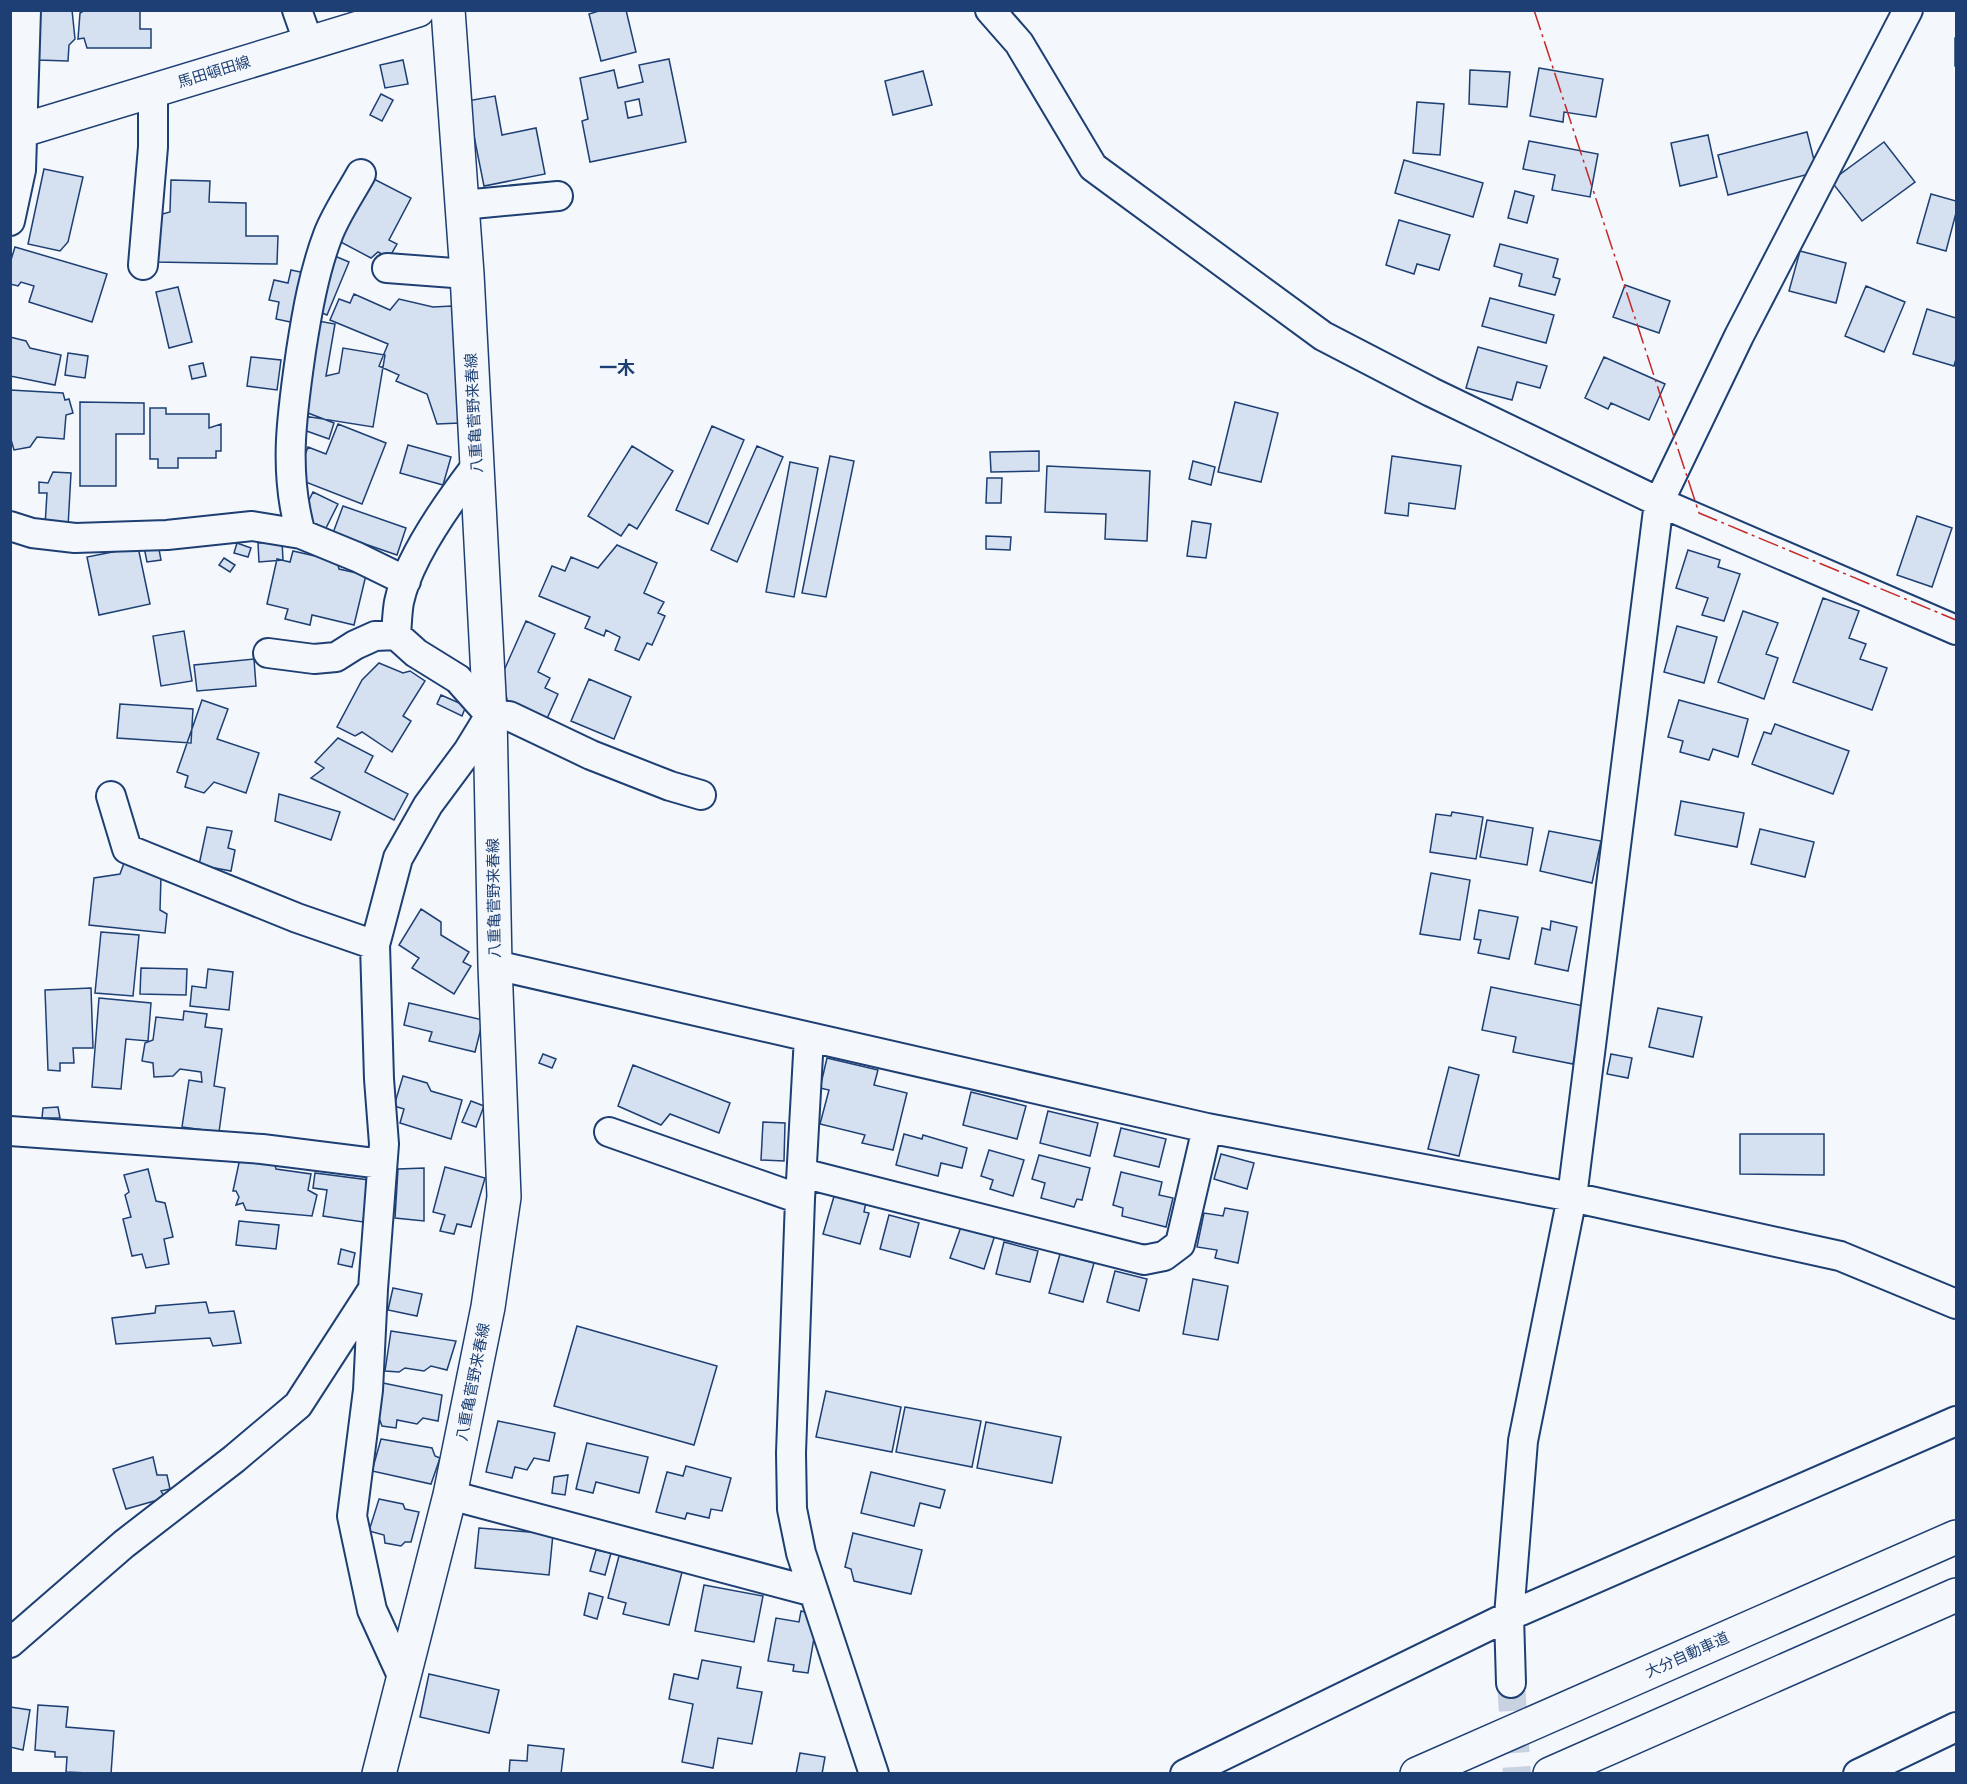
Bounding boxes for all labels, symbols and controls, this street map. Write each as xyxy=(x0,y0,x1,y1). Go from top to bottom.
street label: 馬田頓田線 xyxy=(175,52,253,92)
street label: 八重亀菅野来春線 xyxy=(462,353,486,473)
district label: 一木 xyxy=(599,357,635,378)
street label: 八重亀菅野来春線 xyxy=(484,838,504,958)
street label: 八重亀菅野来春線 xyxy=(453,1321,493,1443)
street label: 大分自動車道 xyxy=(1642,1628,1732,1682)

